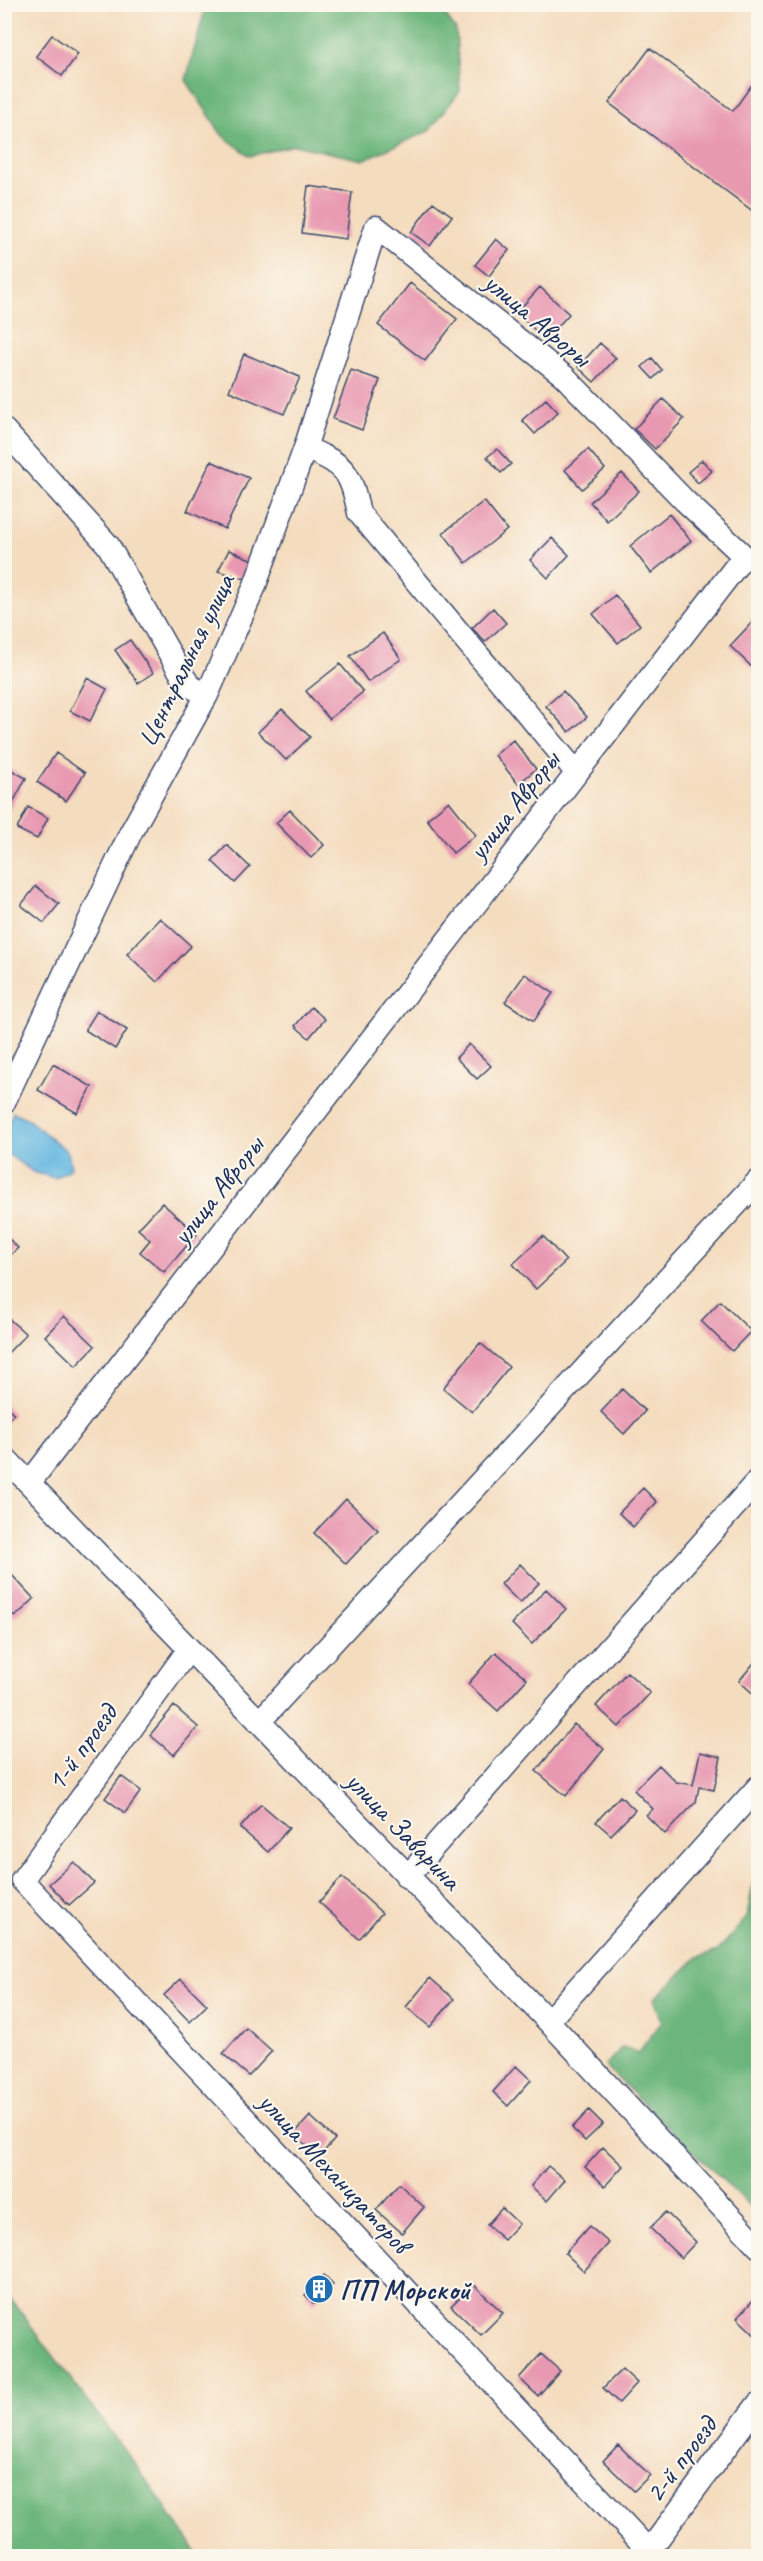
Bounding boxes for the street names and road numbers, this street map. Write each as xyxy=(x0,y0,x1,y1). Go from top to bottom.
street label: улица Авроры xyxy=(475,263,600,376)
street label: Центральная улица xyxy=(129,567,243,752)
street label: улица Авроры xyxy=(459,742,568,868)
street label: улица Авроры xyxy=(163,1127,272,1253)
street label: 1-й проезд xyxy=(38,1695,126,1797)
street label: улица Заварина xyxy=(337,1762,470,1898)
street label: улица Механизаторов xyxy=(250,2083,421,2264)
street label: 2-й проезд xyxy=(637,2407,726,2509)

